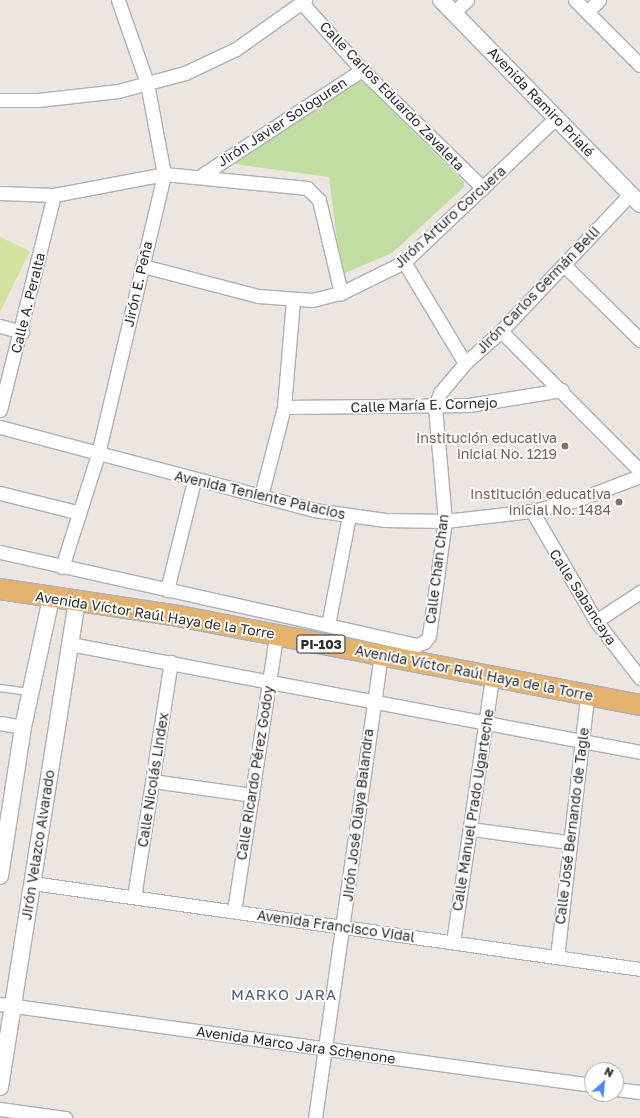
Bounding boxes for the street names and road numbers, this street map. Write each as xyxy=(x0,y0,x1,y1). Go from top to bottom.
street label: Calle Carlos Eduardo Zavaleta xyxy=(316,18,468,174)
street label: Avenida Ramiro Prialé xyxy=(484,44,598,160)
street label: Jirón Javier Sologuren xyxy=(214,74,350,170)
street label: Jirón Arturo Corcuera xyxy=(391,162,509,272)
street label: Jirón Carlos Germán Belli xyxy=(473,223,603,357)
street label: Jirón E. Peña xyxy=(120,240,156,328)
street label: Calle A. Peralta xyxy=(7,251,49,355)
street label: Calle María E. Cornejo xyxy=(350,394,498,416)
street label: Avenida Teniente Palacios xyxy=(173,467,347,523)
street label: Calle Chan Chan xyxy=(422,513,452,625)
street label: Calle Sabancaya xyxy=(546,546,620,648)
street label: Avenida Víctor Raúl Haya de la Torre xyxy=(34,588,276,642)
road number: PI-103 xyxy=(296,633,346,655)
street label: Avenida Víctor Raúl Haya de la Torre xyxy=(354,642,594,704)
street label: Calle Ricardo Pérez Godoy xyxy=(233,684,277,862)
street label: Calle Manuel Prado Ugarteche xyxy=(449,708,497,912)
street label: Calle Nicolás Lindex xyxy=(134,711,172,849)
street label: Calle José Bernando de Tagle xyxy=(552,727,592,925)
street label: Jirón José Olaya Balandra xyxy=(339,728,377,902)
street label: Jirón Velazco Alvarado xyxy=(18,769,58,921)
street label: Avenida Francisco Vidal xyxy=(256,907,416,945)
street label: Avenida Marco Jara Schenone xyxy=(195,1023,397,1067)

